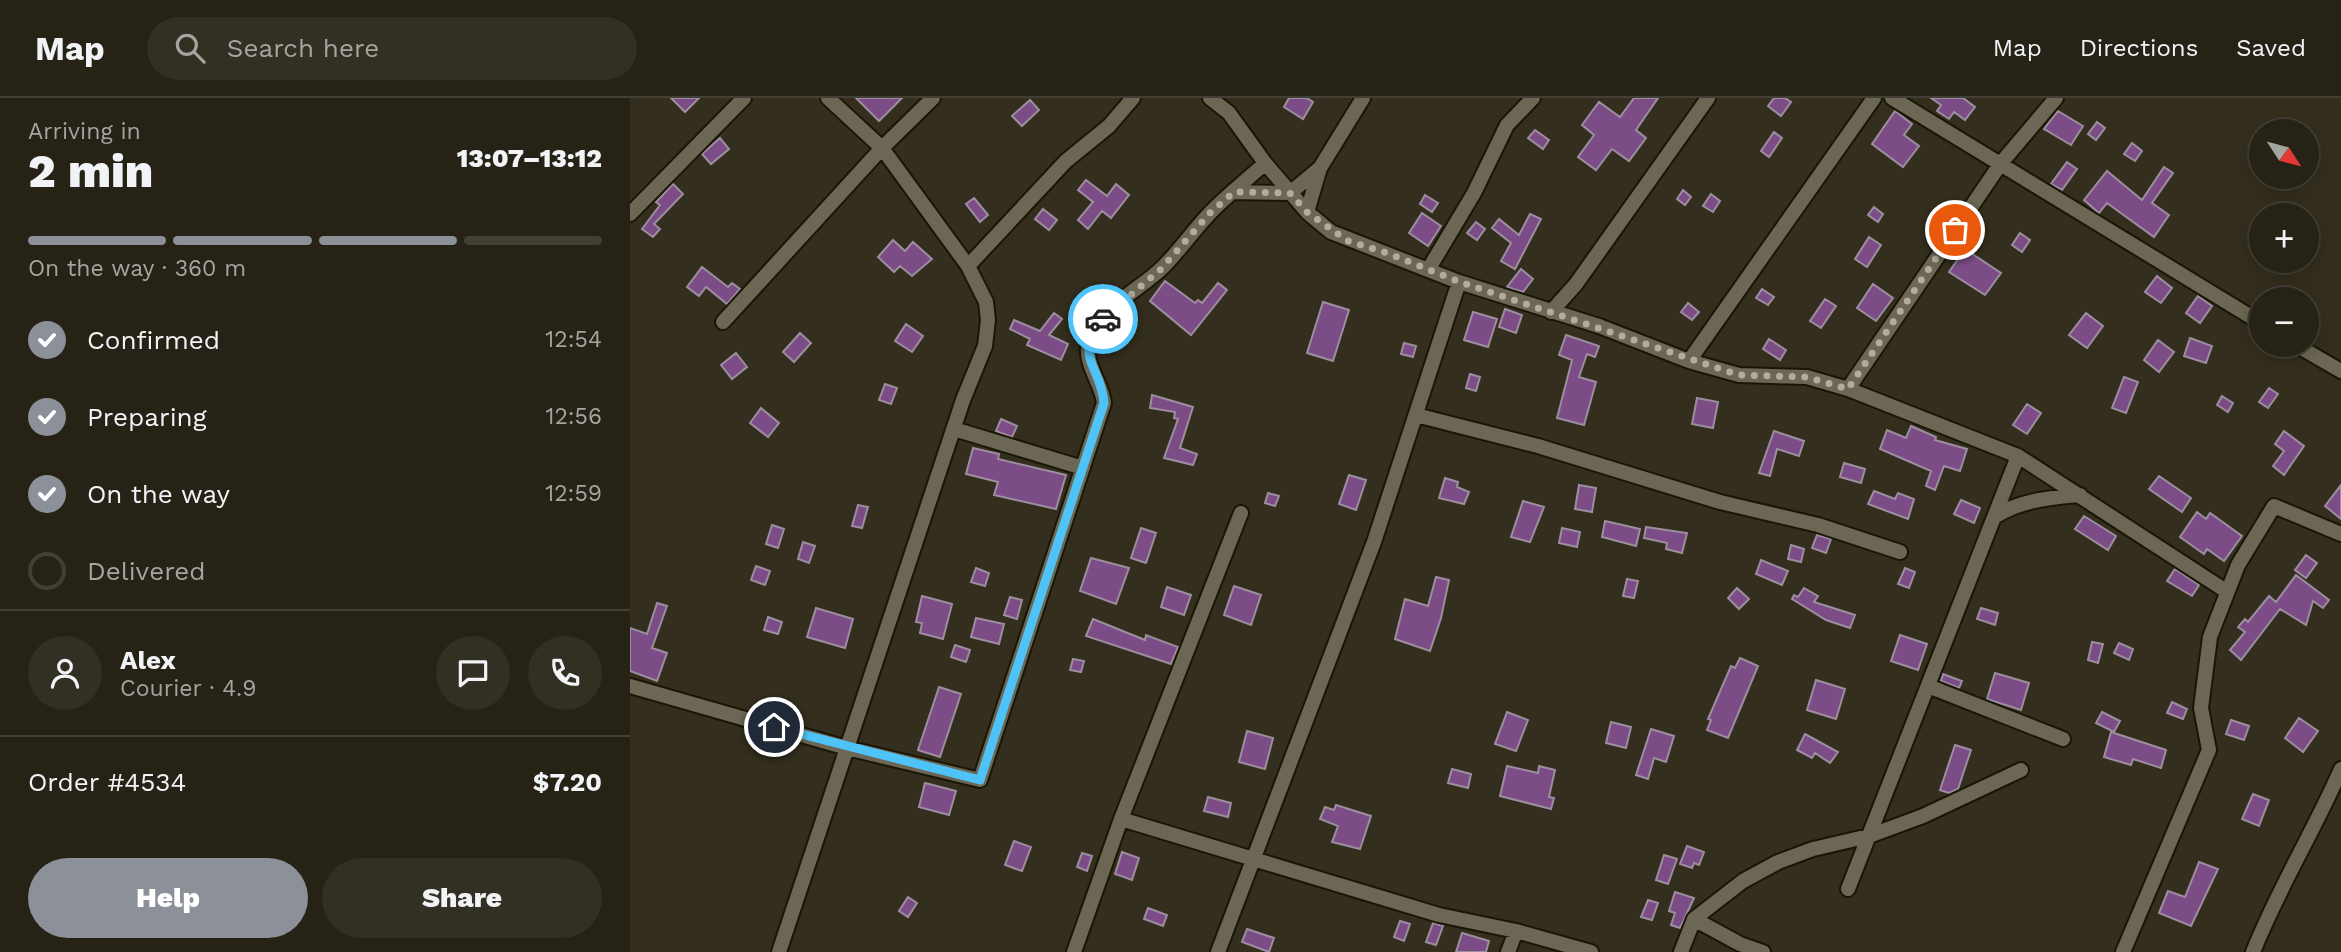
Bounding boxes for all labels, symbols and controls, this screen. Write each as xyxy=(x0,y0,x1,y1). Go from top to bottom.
search box xyxy=(147,17,637,80)
text: Map xyxy=(35,29,105,68)
icon: search xyxy=(171,29,209,67)
text: Search here xyxy=(227,33,379,63)
text: Map xyxy=(1993,34,2042,62)
text: Directions xyxy=(2080,34,2198,62)
text: Saved xyxy=(2236,34,2306,62)
text: Arriving in xyxy=(28,118,141,145)
north arrow xyxy=(2249,119,2319,189)
map controls xyxy=(2249,119,2319,357)
text: 13:07–13:12 xyxy=(457,143,602,173)
text: 2 min xyxy=(28,144,153,198)
pin xyxy=(1925,200,1985,260)
button: + xyxy=(2249,203,2319,273)
icon: bag xyxy=(1936,211,1974,249)
text: On the way · 360 m xyxy=(28,255,246,282)
courier xyxy=(1068,284,1138,354)
button: − xyxy=(2249,287,2319,357)
icon: car xyxy=(1084,300,1122,338)
icon: check xyxy=(28,321,66,359)
text: Confirmed xyxy=(87,325,220,355)
text: 12:54 xyxy=(545,326,602,353)
icon: check xyxy=(28,398,66,436)
text: Preparing xyxy=(87,402,207,432)
text: 12:56 xyxy=(545,403,602,430)
icon: check xyxy=(28,475,66,513)
text: On the way xyxy=(87,479,230,509)
text: 12:59 xyxy=(545,480,602,507)
text: Delivered xyxy=(87,556,206,586)
button: person xyxy=(28,636,102,710)
button: chat xyxy=(436,636,510,710)
button: phone xyxy=(528,636,602,710)
text: Alex xyxy=(120,645,176,675)
text: Courier · 4.9 xyxy=(120,675,256,702)
pin xyxy=(744,697,804,757)
icon: home xyxy=(755,708,793,746)
text: Order #4534 xyxy=(28,767,186,797)
text: $7.20 xyxy=(533,767,602,797)
button: Help xyxy=(28,858,308,938)
button: Share xyxy=(322,858,602,938)

